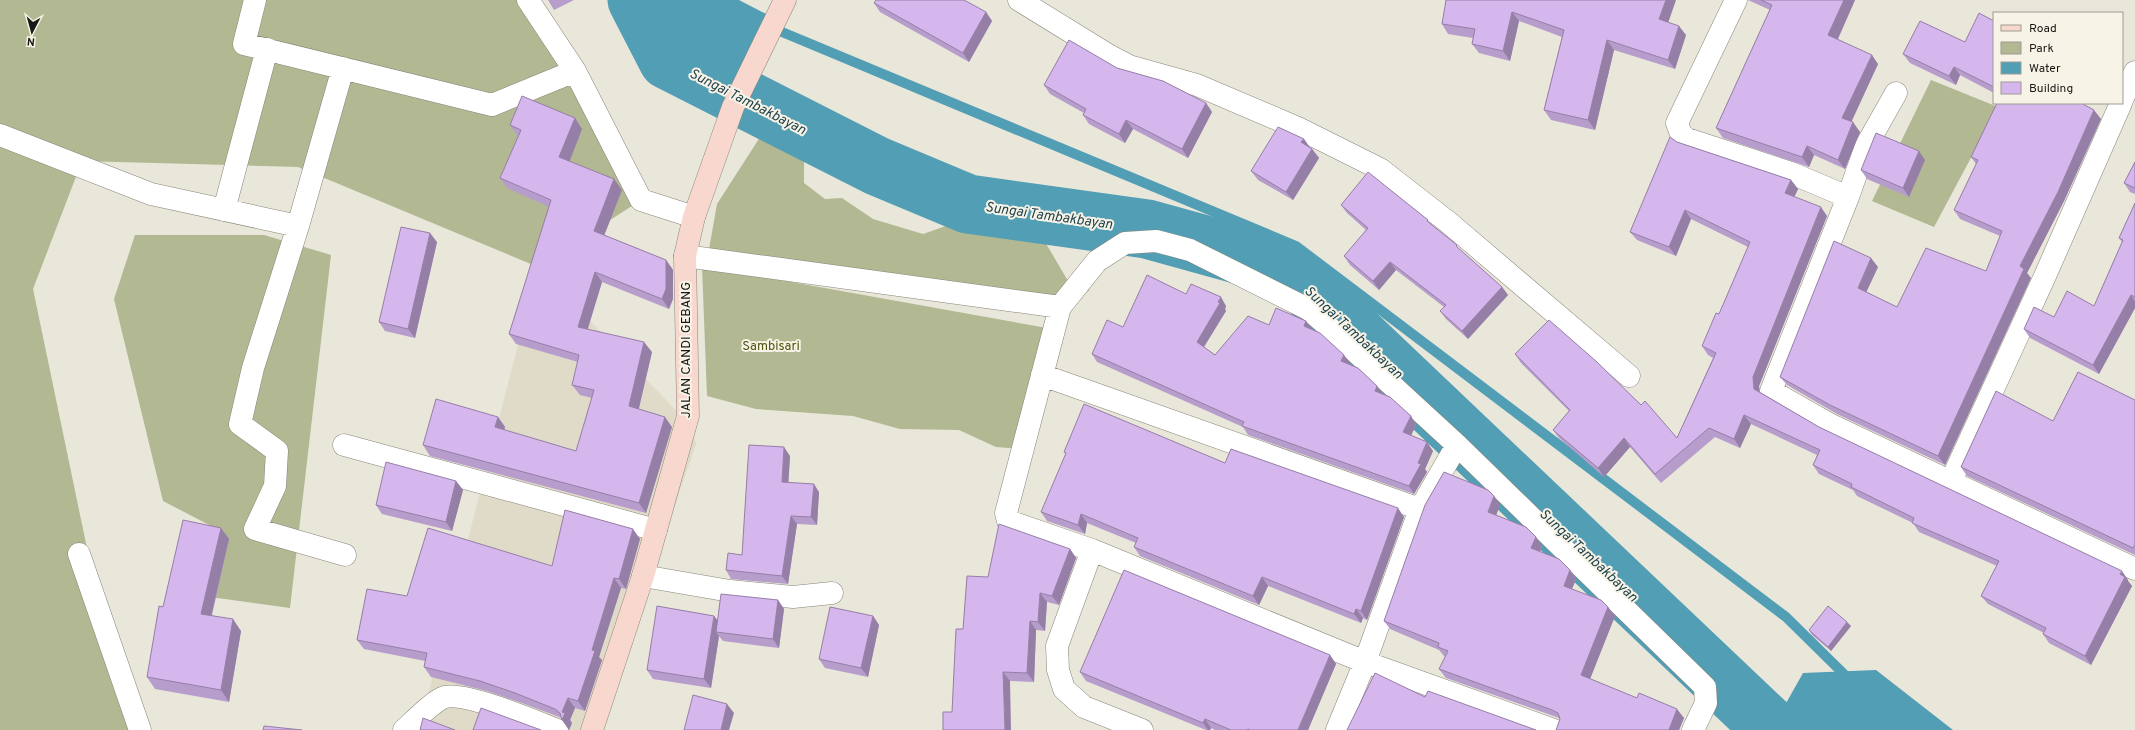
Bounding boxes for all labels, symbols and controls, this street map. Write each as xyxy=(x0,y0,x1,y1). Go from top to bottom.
north arrow xyxy=(12,12,52,52)
legend xyxy=(1993,12,2123,104)
text: Road xyxy=(2029,21,2057,37)
text: N xyxy=(26,34,36,48)
text: Park xyxy=(2029,41,2054,57)
text: Water xyxy=(2029,61,2061,77)
water label: Sungai Tambakbayan xyxy=(686,66,809,139)
text: Building xyxy=(2029,81,2073,97)
water label: Sungai Tambakbayan xyxy=(984,199,1114,234)
street label: JALAN CANDI GEBANG xyxy=(679,282,695,418)
water label: Sungai Tambakbayan xyxy=(1300,283,1406,383)
park label: Sambisari xyxy=(742,339,800,355)
water label: Sungai Tambakbayan xyxy=(1535,506,1641,606)

